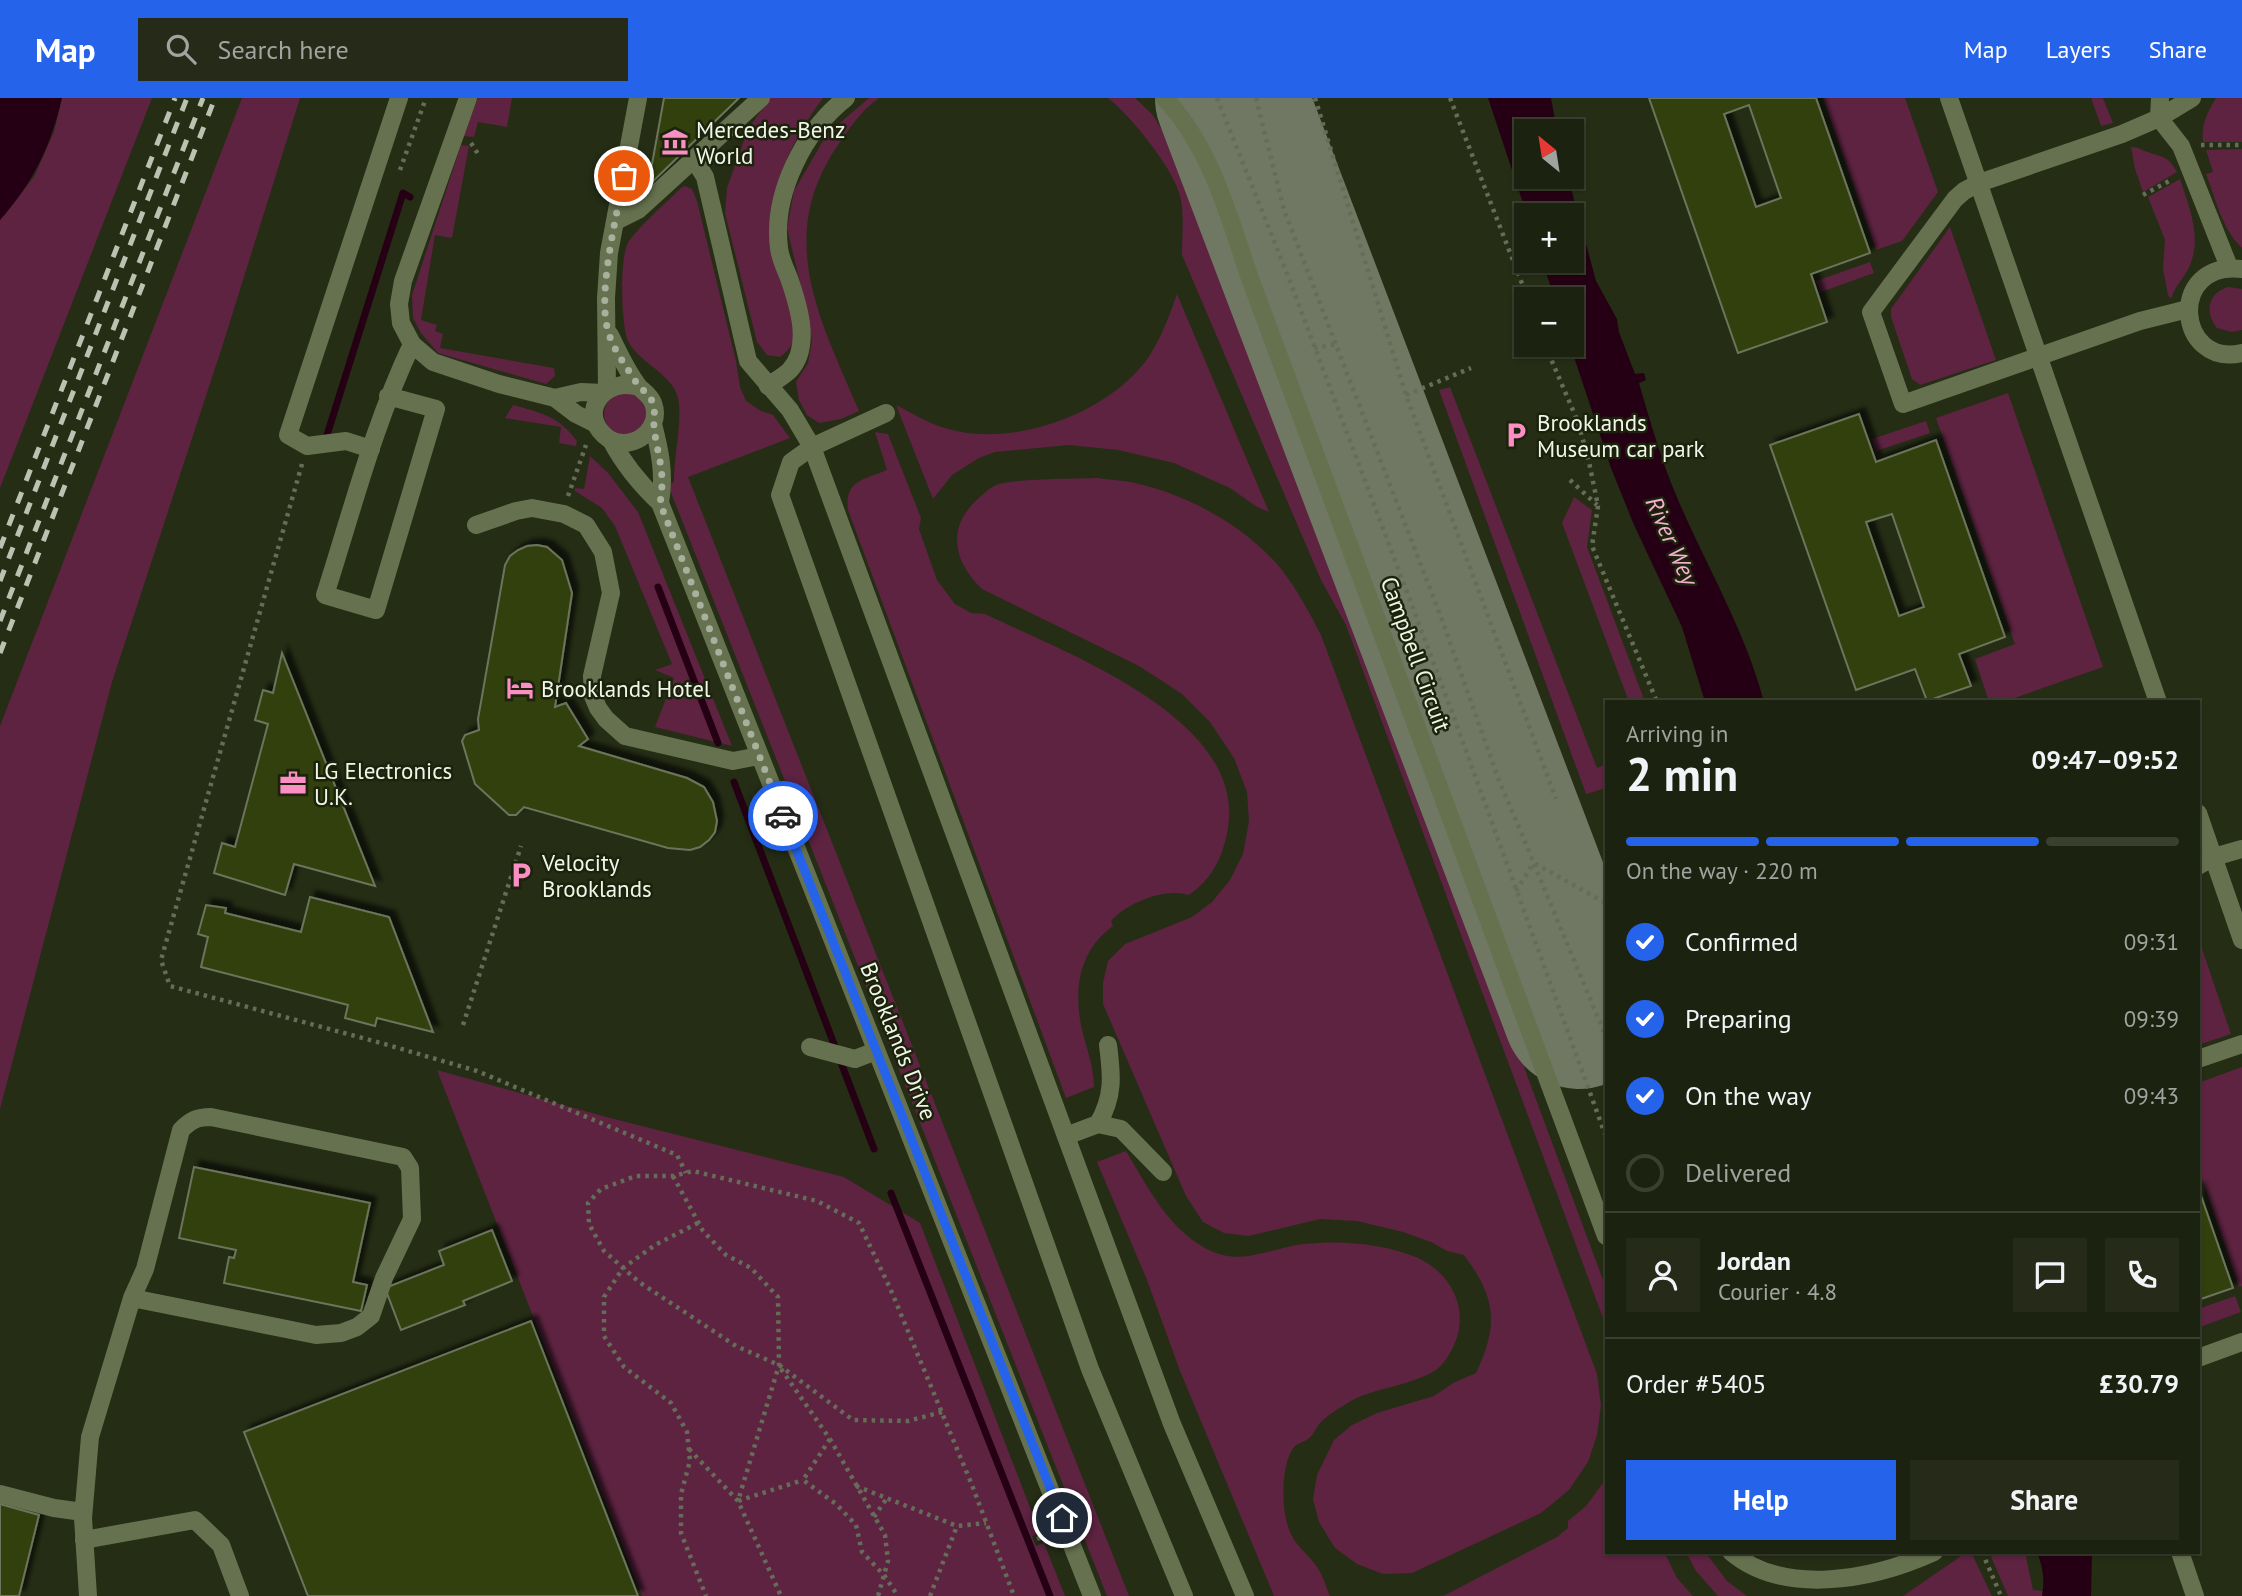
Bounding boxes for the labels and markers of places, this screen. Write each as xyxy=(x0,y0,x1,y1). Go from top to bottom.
place label: Mercedes-Benz World xyxy=(696,115,845,170)
museum icon: Mercedes-Benz World xyxy=(660,127,690,157)
pin xyxy=(594,146,654,206)
place label: Brooklands Museum car park xyxy=(1537,408,1705,463)
parking icon: Brooklands Museum car park xyxy=(1501,420,1531,450)
hotel icon: Brooklands Hotel xyxy=(505,673,535,703)
place label: Brooklands Hotel xyxy=(541,674,711,703)
place label: LG Electronics U.K. xyxy=(314,756,452,811)
office icon: LG Electronics U.K. xyxy=(278,768,308,798)
place label: Velocity Brooklands xyxy=(541,848,652,903)
parking icon: Velocity Brooklands xyxy=(506,860,536,890)
pin xyxy=(1032,1488,1092,1548)

